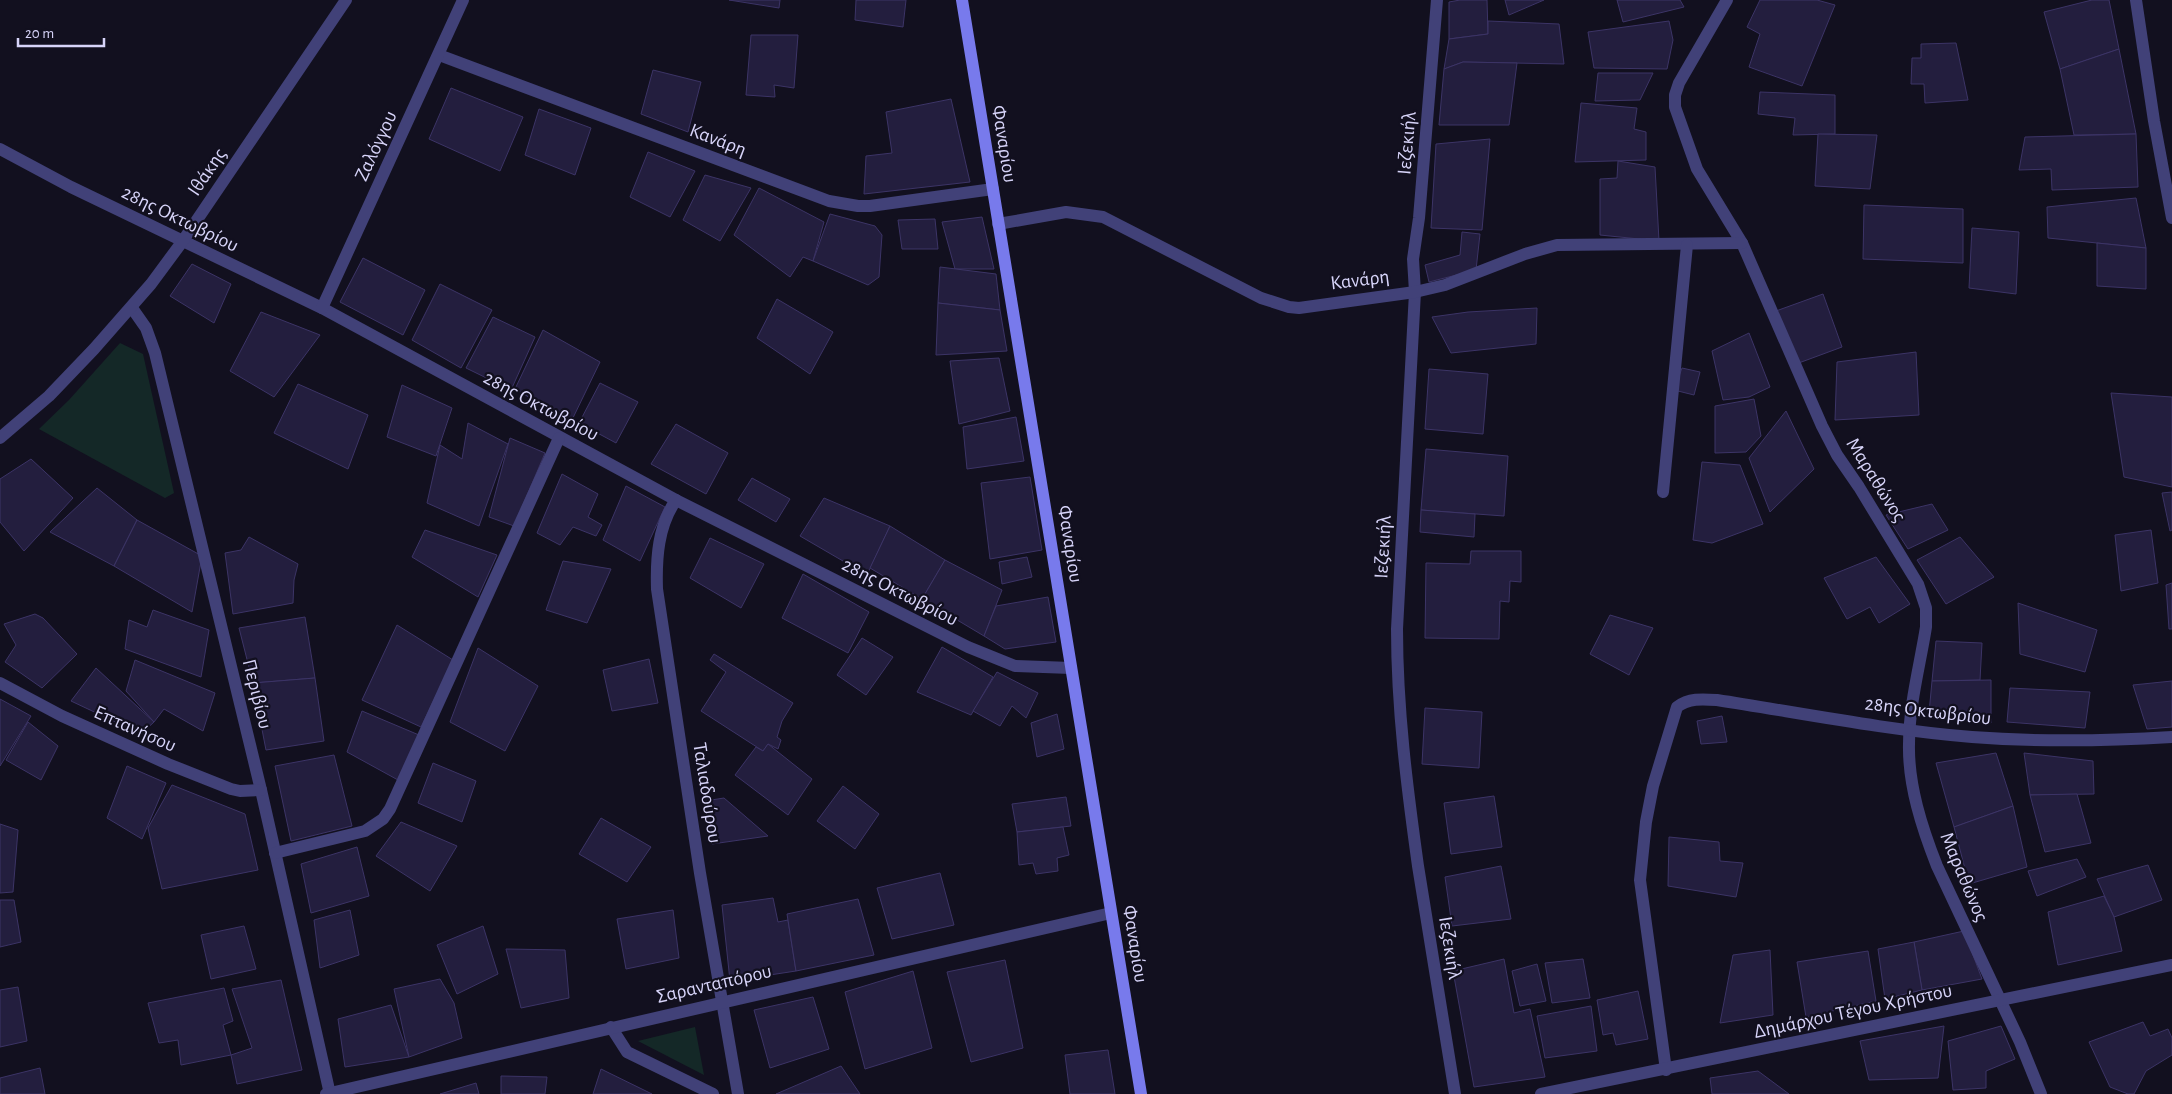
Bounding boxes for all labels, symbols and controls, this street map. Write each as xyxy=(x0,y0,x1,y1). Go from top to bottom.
scale bar xyxy=(18,15,104,47)
text: 20 m xyxy=(25,26,54,41)
street label: Φαναρίου xyxy=(988,104,1020,184)
street label: Ζαλόγγου xyxy=(351,108,401,184)
street label: Ιεζεκιήλ xyxy=(1394,110,1420,176)
street label: Κανάρη xyxy=(687,120,749,160)
street label: Ιθάκης xyxy=(184,144,230,200)
street label: 28ης Οκτωβρίου xyxy=(118,182,242,256)
street label: Κανάρη xyxy=(1329,266,1391,294)
street label: 28ης Οκτωβρίου xyxy=(480,367,602,445)
street label: Μαραθώνος xyxy=(1842,435,1910,526)
street label: Φαναρίου xyxy=(1054,504,1086,584)
street label: Ιεζεκιήλ xyxy=(1371,515,1395,579)
street label: 28ης Οκτωβρίου xyxy=(839,554,961,630)
street label: Περιβίου xyxy=(239,657,275,731)
street label: 28ης Οκτωβρίου xyxy=(1864,693,1992,729)
street label: Επτανήσου xyxy=(91,702,179,756)
street label: Ταλιαδούρου xyxy=(689,741,725,845)
street label: Μαραθώνος xyxy=(1936,830,1992,925)
street label: Φαναρίου xyxy=(1119,904,1151,984)
street label: Ιεζεκιήλ xyxy=(1435,915,1465,981)
street label: Σαρανταπόρου xyxy=(654,961,774,1007)
street label: Δημάρχου Τέγου Χρήστου xyxy=(1752,980,1954,1042)

